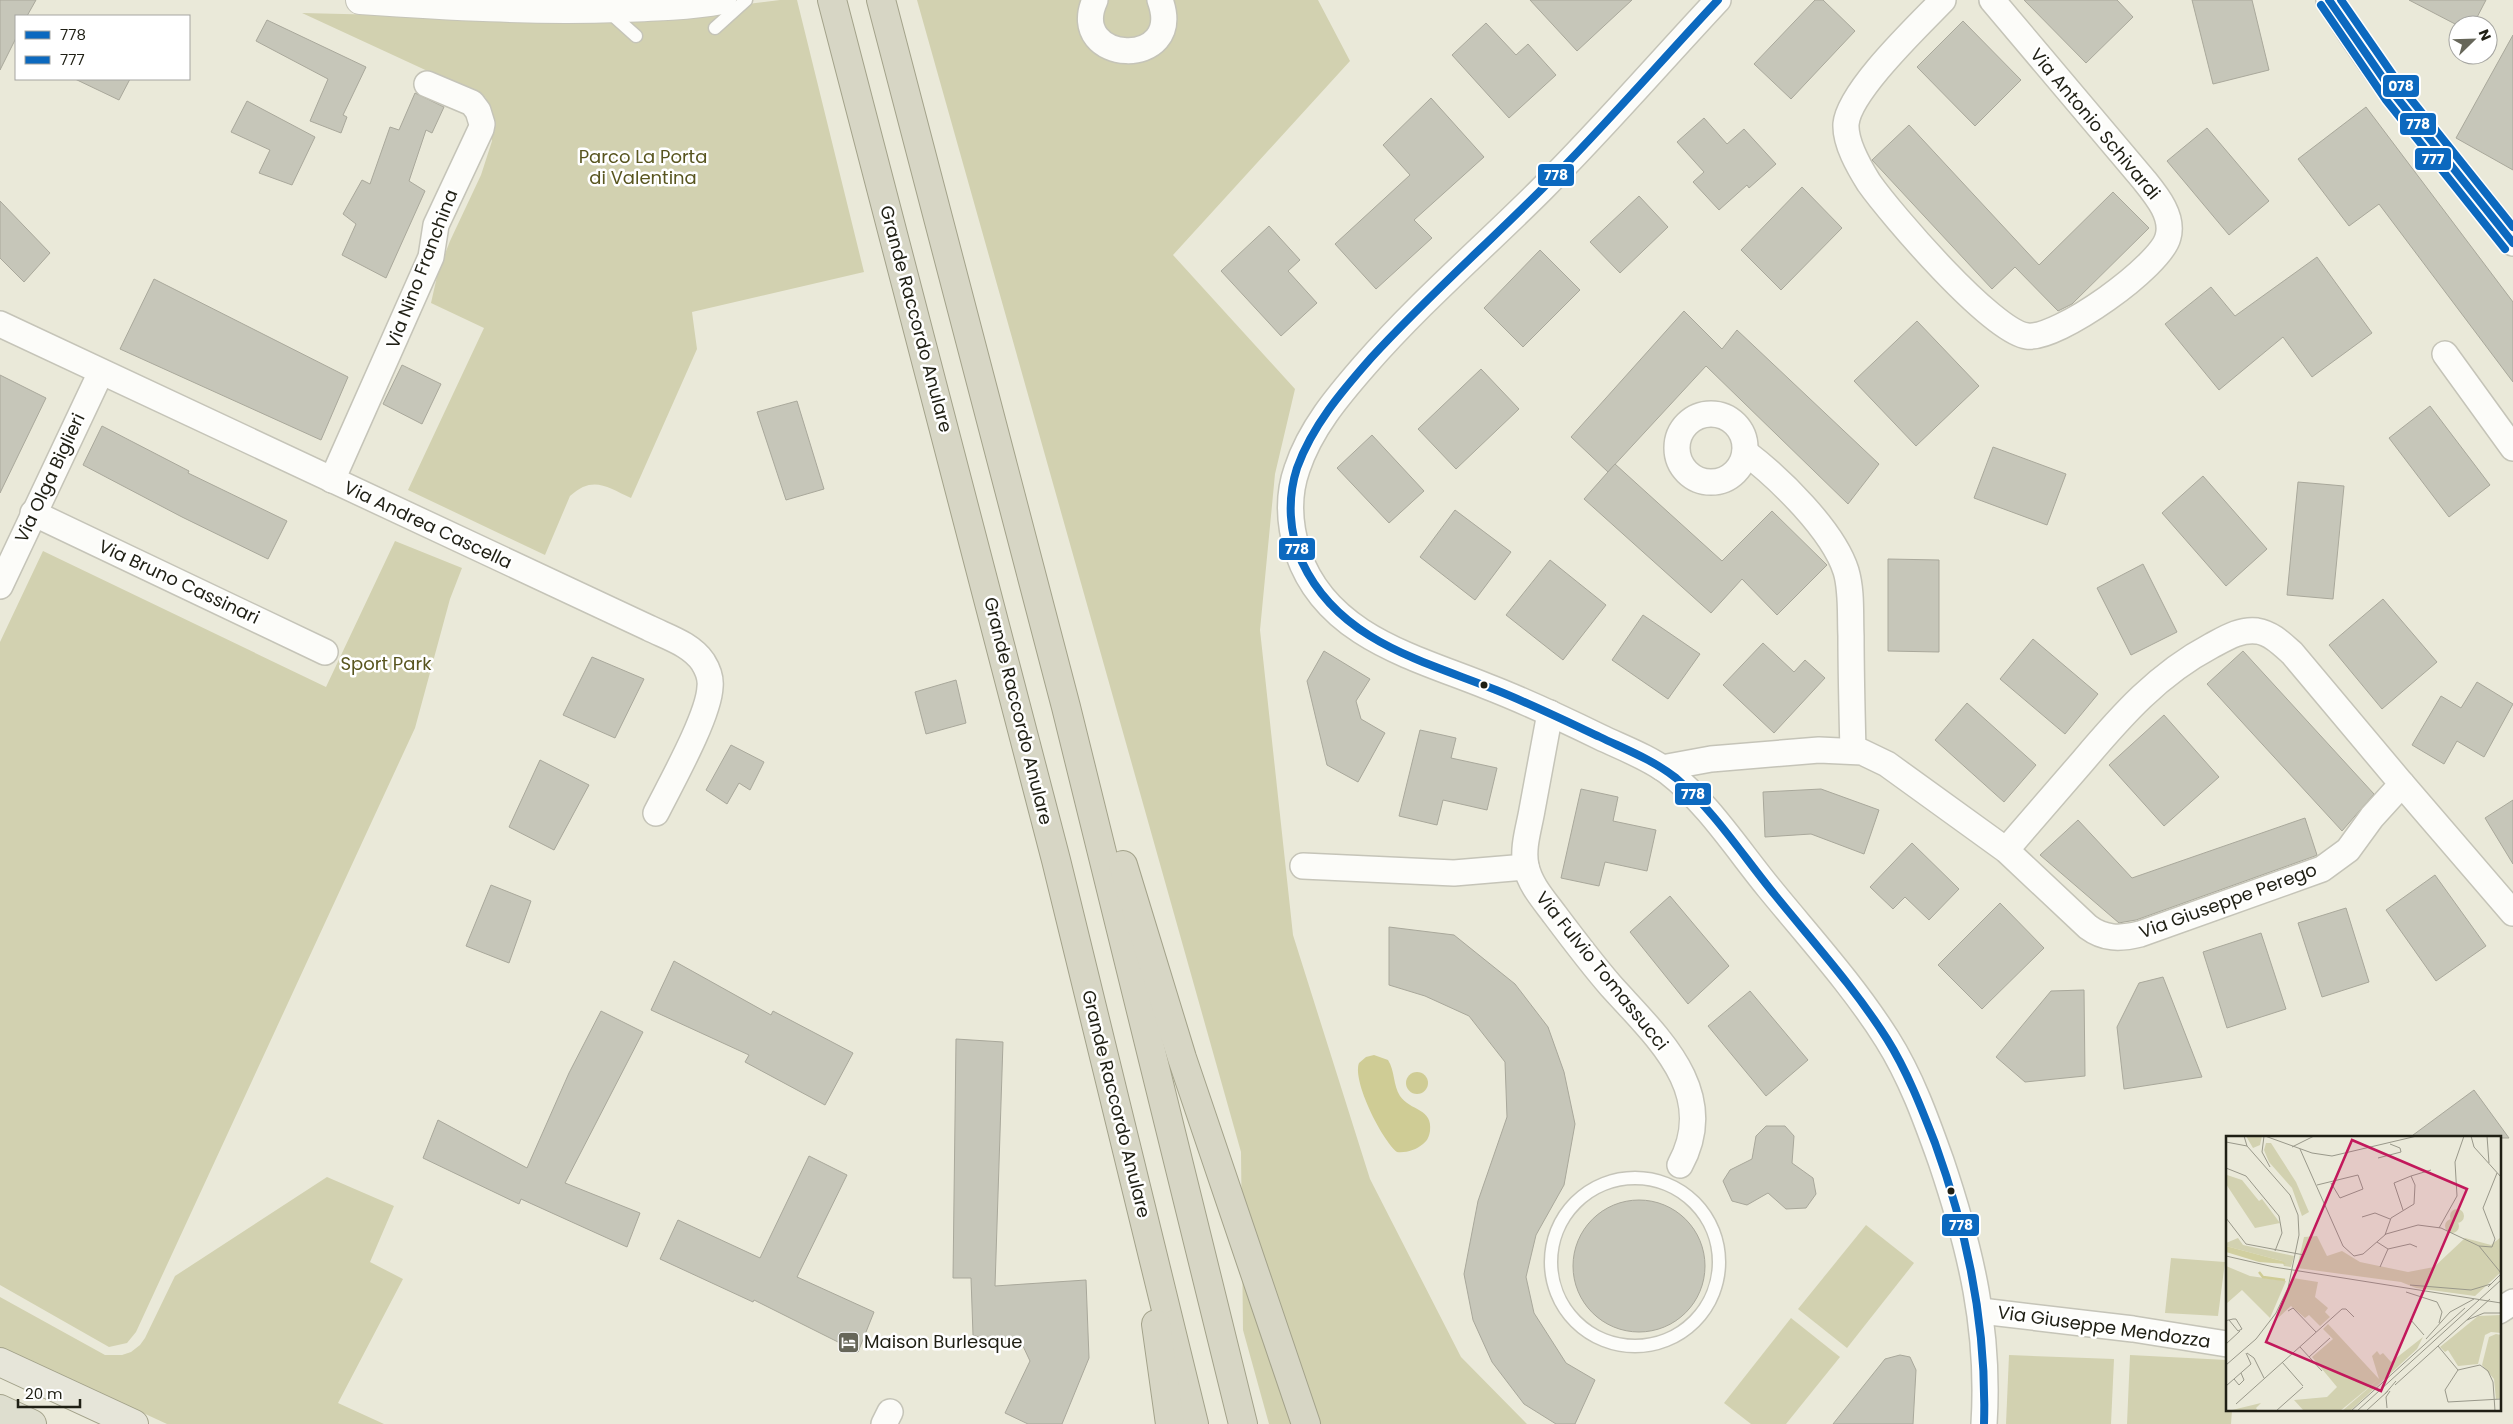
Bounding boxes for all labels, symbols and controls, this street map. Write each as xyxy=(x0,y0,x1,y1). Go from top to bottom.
legend xyxy=(15,15,190,80)
north arrow xyxy=(2448,15,2498,65)
text: 778 xyxy=(60,24,86,45)
text: N xyxy=(2474,26,2496,44)
street label: Via Antonio Schivardi xyxy=(2025,43,2166,205)
text: 777 xyxy=(60,49,85,70)
line badge: 078 xyxy=(2382,74,2420,98)
text: 078 xyxy=(2388,76,2414,96)
line badge: 778 xyxy=(2399,112,2437,136)
text: 778 xyxy=(2406,114,2430,134)
park label: Parco La Porta di Valentina xyxy=(579,144,707,190)
line badge: 777 xyxy=(2414,147,2452,171)
text: 777 xyxy=(2422,149,2445,169)
line badge: 778 xyxy=(1537,163,1575,187)
text: 778 xyxy=(1544,165,1568,185)
street label: Via Nino Franchina xyxy=(380,186,463,352)
street label: Grande Raccordo Anulare xyxy=(874,203,959,435)
street label: Via Olga Biglieri xyxy=(9,409,90,547)
street label: Via Andrea Cascella xyxy=(340,475,516,575)
street label: Via Bruno Cassinari xyxy=(95,533,264,630)
line badge: 778 xyxy=(1278,537,1316,561)
text: 778 xyxy=(1285,539,1309,559)
street label: Grande Raccordo Anulare xyxy=(978,594,1059,827)
park label: Sport Park xyxy=(341,651,432,676)
unlabelled marker xyxy=(1479,680,1489,690)
line badge: 778 xyxy=(1674,782,1712,806)
text: 778 xyxy=(1681,784,1705,804)
street label: Via Giuseppe Perego xyxy=(2135,857,2320,944)
street label: Via Fulvio Tomassucci xyxy=(1530,886,1674,1055)
street label: Grande Raccordo Anulare xyxy=(1076,987,1157,1220)
inset map xyxy=(2226,1136,2500,1412)
unlabelled marker xyxy=(1946,1186,1956,1196)
line badge: 778 xyxy=(1941,1213,1980,1237)
text: 778 xyxy=(1949,1215,1973,1235)
street label: Via Giuseppe Mendozza xyxy=(1996,1299,2212,1354)
place label: Maison Burlesque xyxy=(864,1329,1022,1354)
hotel icon: Maison Burlesque xyxy=(836,1330,860,1354)
scale bar xyxy=(18,1376,80,1408)
text: 20 m xyxy=(25,1383,63,1404)

